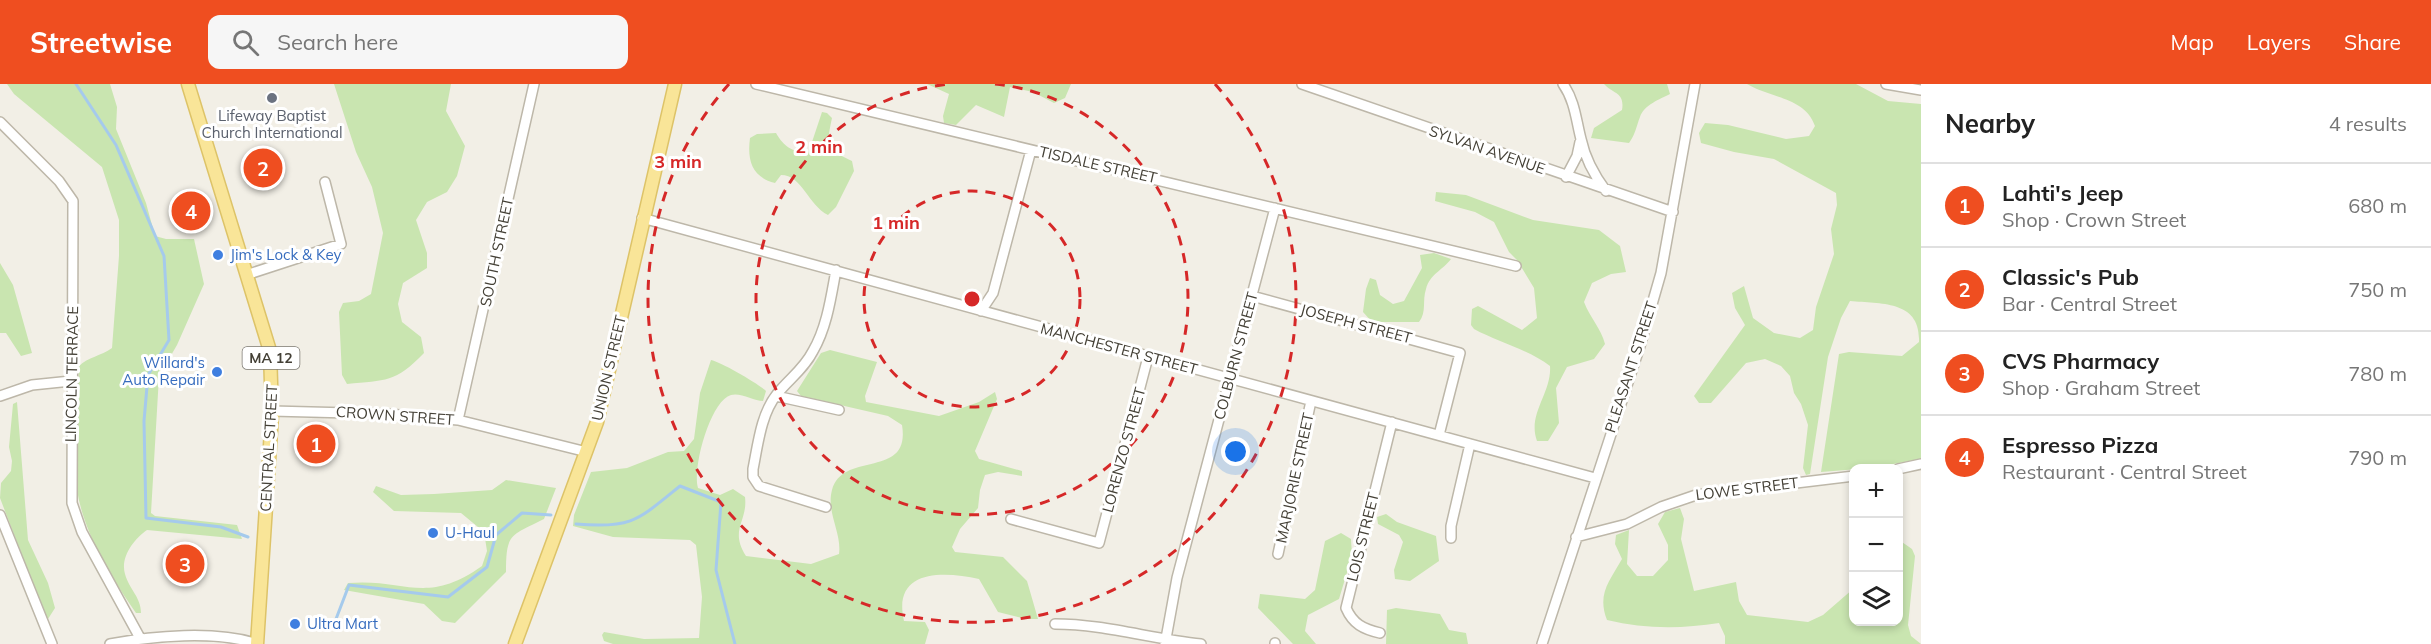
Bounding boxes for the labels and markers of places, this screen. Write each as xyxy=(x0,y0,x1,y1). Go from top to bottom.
marker: Lifeway Baptist Church International xyxy=(265,91,279,105)
place label: Lifeway Baptist Church International xyxy=(201,106,343,142)
pin: 2 xyxy=(244,146,282,190)
pin: 4 xyxy=(172,188,210,234)
place label: Jim's Lock & Key xyxy=(230,245,341,264)
marker: Jim's Lock & Key xyxy=(211,248,225,262)
centre of rings xyxy=(962,289,982,309)
place label: Willard's Auto Repair xyxy=(122,353,206,389)
marker: Willard's Auto Repair xyxy=(210,365,224,379)
pin: 1 xyxy=(296,422,336,466)
place label: U-Haul xyxy=(445,523,495,542)
marker: U-Haul xyxy=(426,526,440,540)
pin: 3 xyxy=(166,542,204,586)
place label: Ultra Mart xyxy=(307,614,378,633)
marker: Ultra Mart xyxy=(288,617,302,631)

